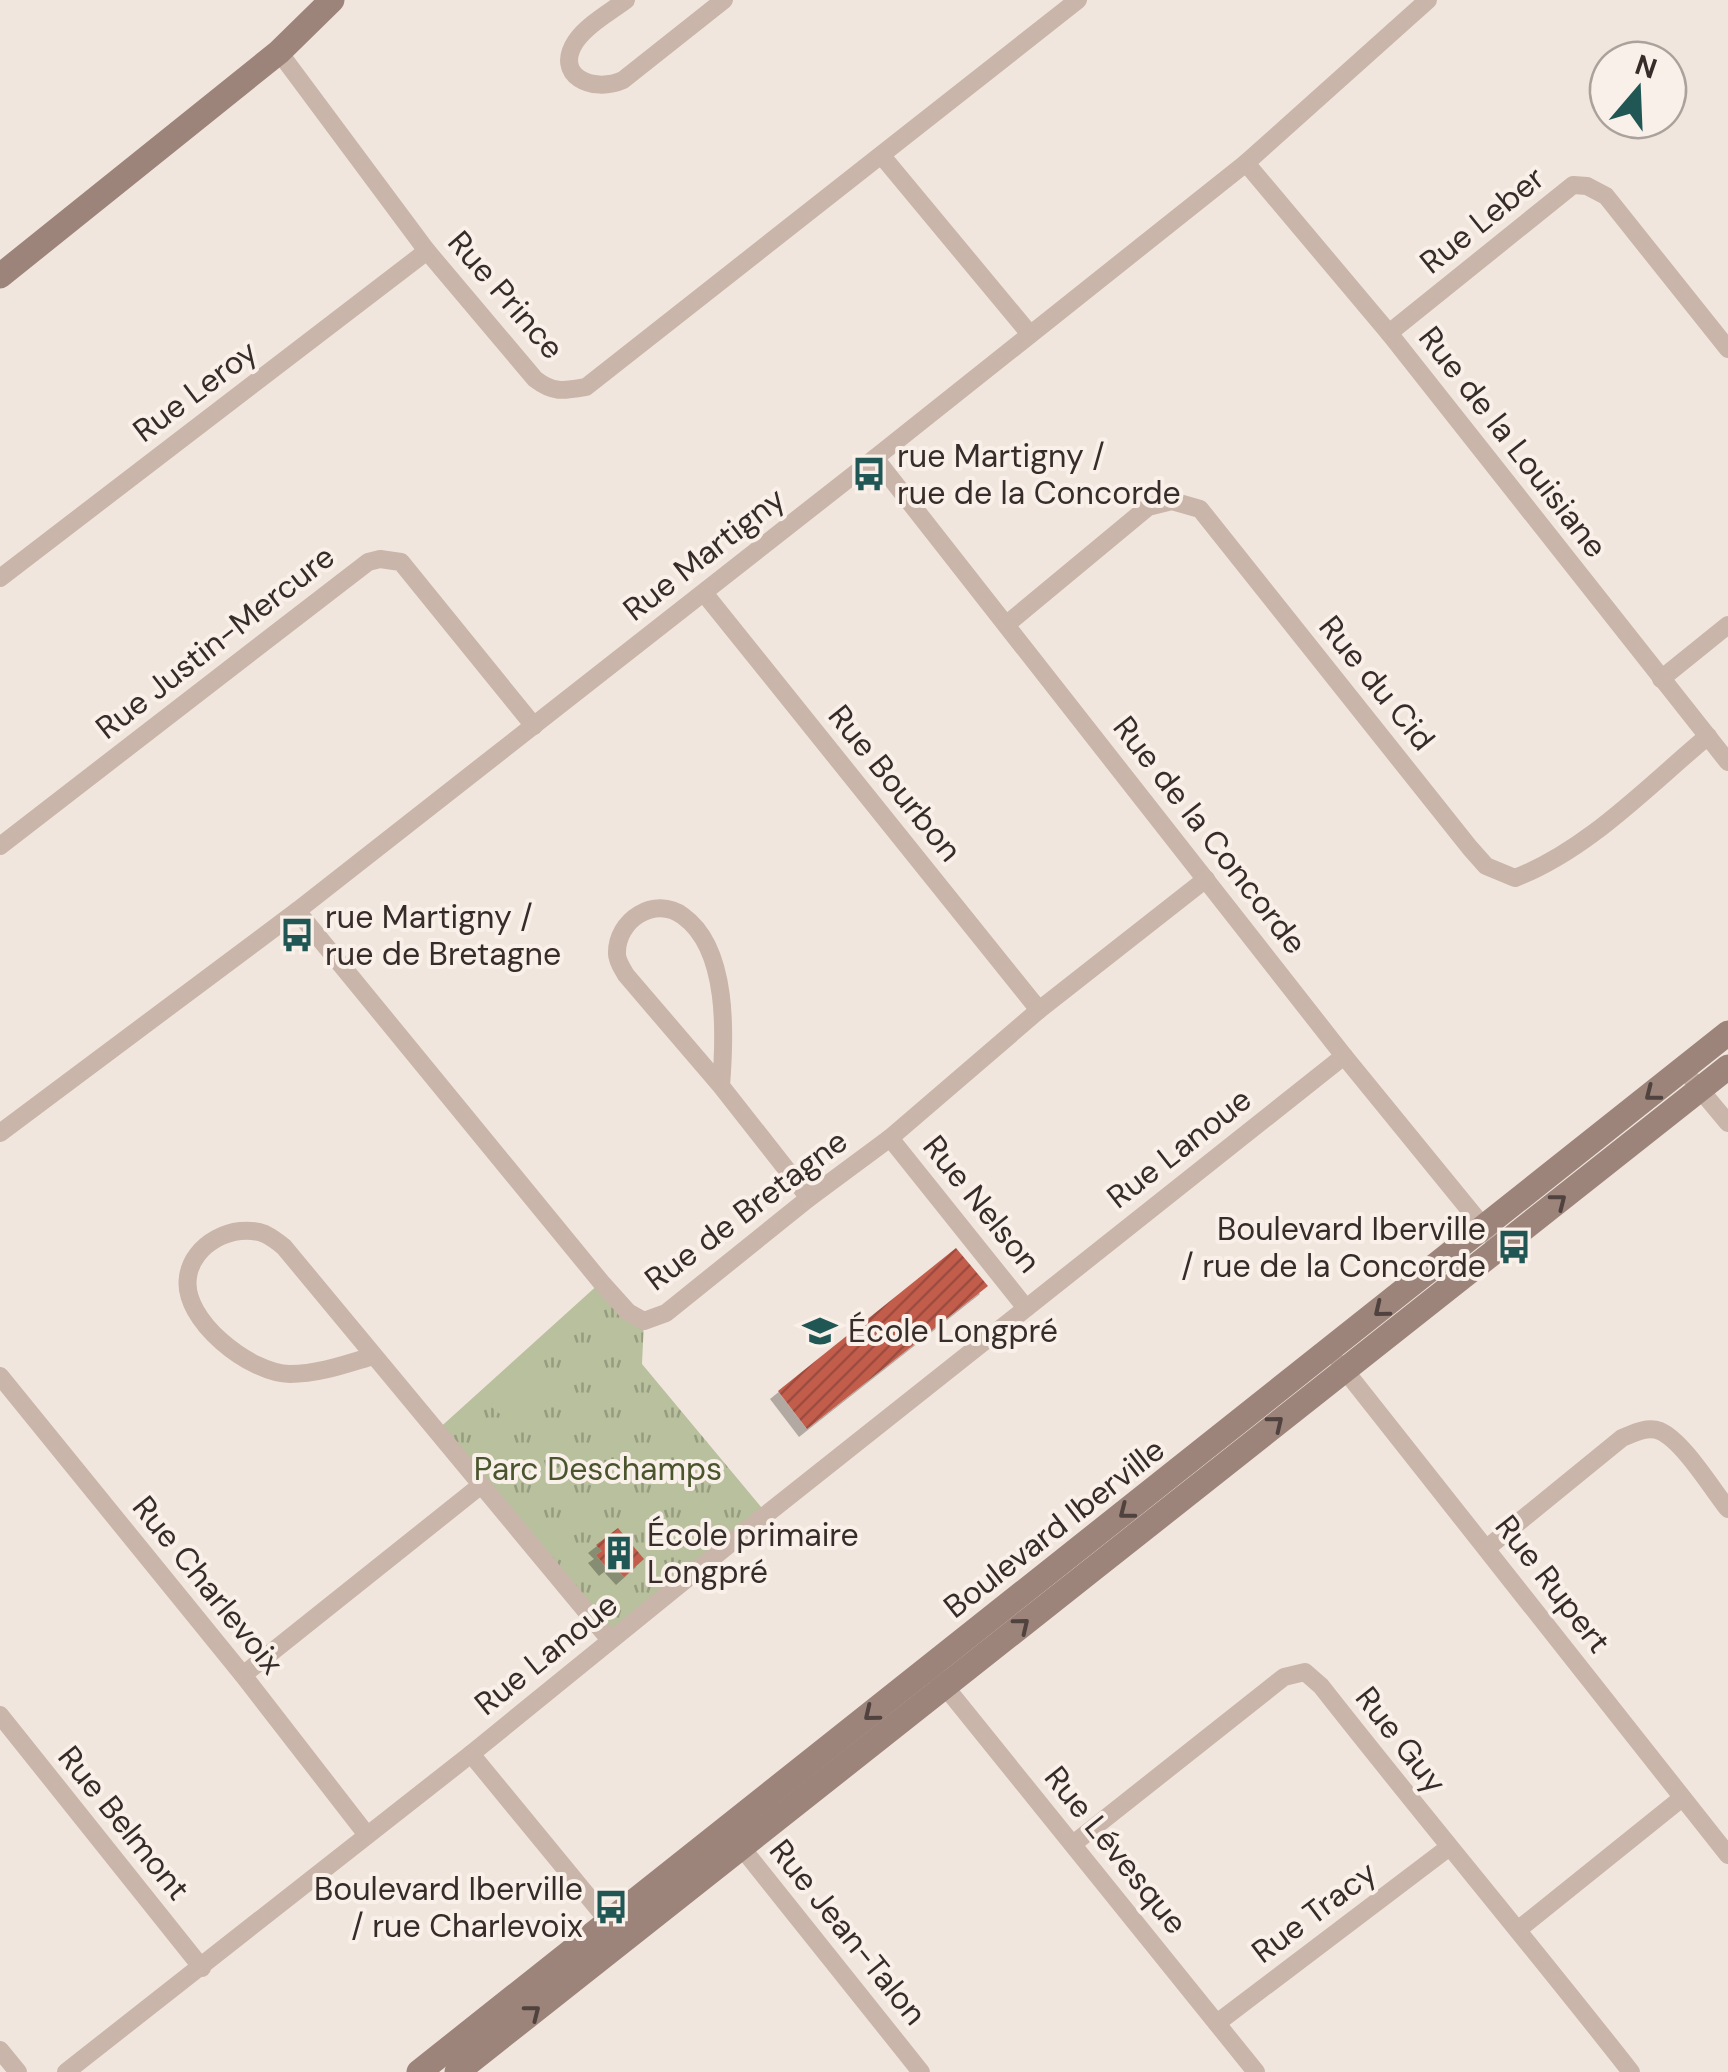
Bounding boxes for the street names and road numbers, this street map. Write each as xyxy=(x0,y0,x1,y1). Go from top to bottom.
street label: Rue Leber xyxy=(1411,157,1553,283)
street label: Rue Prince xyxy=(439,222,573,368)
street label: Rue de la Louisiane xyxy=(1409,318,1617,566)
street label: Rue Leroy xyxy=(124,330,266,451)
street label: Rue Martigny xyxy=(615,478,794,630)
street label: Rue Justin-Mercure xyxy=(87,536,343,748)
street label: Rue du Cid xyxy=(1310,607,1444,759)
street label: Rue Bourbon xyxy=(819,696,971,870)
street label: Rue de la Concorde xyxy=(1104,707,1316,963)
street label: Rue Lanoue xyxy=(1098,1078,1260,1218)
street label: Rue de Bretagne xyxy=(636,1120,856,1300)
street label: Rue Nelson xyxy=(914,1127,1050,1281)
street label: Boulevard Iberville xyxy=(935,1429,1173,1627)
street label: Rue Charlevoix xyxy=(123,1487,293,1683)
street label: Rue Rupert xyxy=(1486,1506,1620,1662)
street label: Rue Lanoue xyxy=(466,1584,626,1724)
street label: Rue Guy xyxy=(1346,1678,1456,1802)
street label: Rue Belmont xyxy=(49,1737,199,1909)
street label: Rue Lévesque xyxy=(1035,1757,1197,1943)
street label: Rue Jean-Talon xyxy=(760,1830,936,2034)
street label: Rue Tracy xyxy=(1243,1851,1385,1973)

